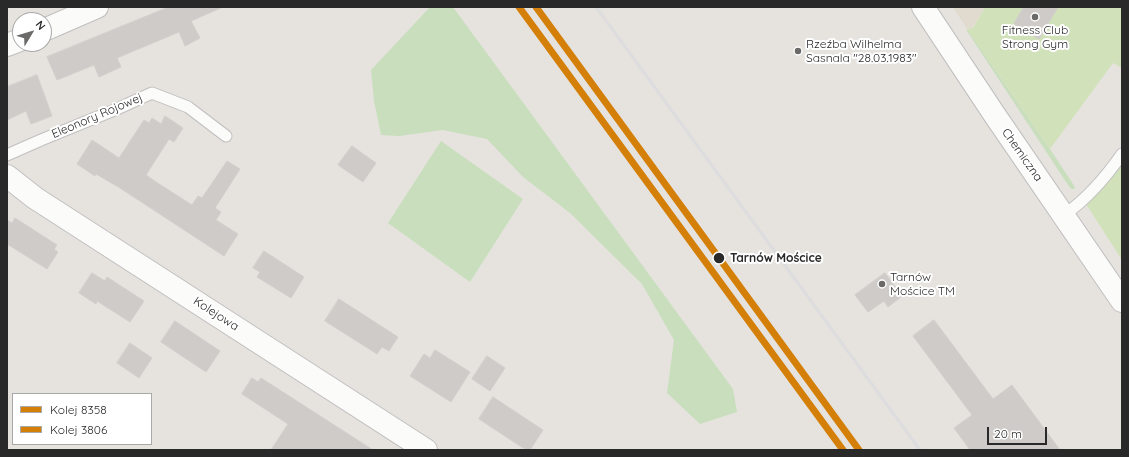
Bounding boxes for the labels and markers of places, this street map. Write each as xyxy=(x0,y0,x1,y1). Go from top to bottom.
marker: Fitness Club Strong Gym xyxy=(1030,12,1040,22)
place label: Fitness Club Strong Gym xyxy=(1002,23,1068,51)
place label: Rzeźba Wilhelma Sasnala "28.03.1983" xyxy=(806,37,917,65)
marker: Rzeźba Wilhelma Sasnala "28.03.1983" xyxy=(793,46,803,56)
marker: Tarnów Mościce xyxy=(712,251,726,265)
place label: Tarnów Mościce xyxy=(730,251,822,265)
place label: Tarnów Mościce TM xyxy=(890,270,955,298)
marker: Tarnów Mościce TM xyxy=(877,279,887,289)

